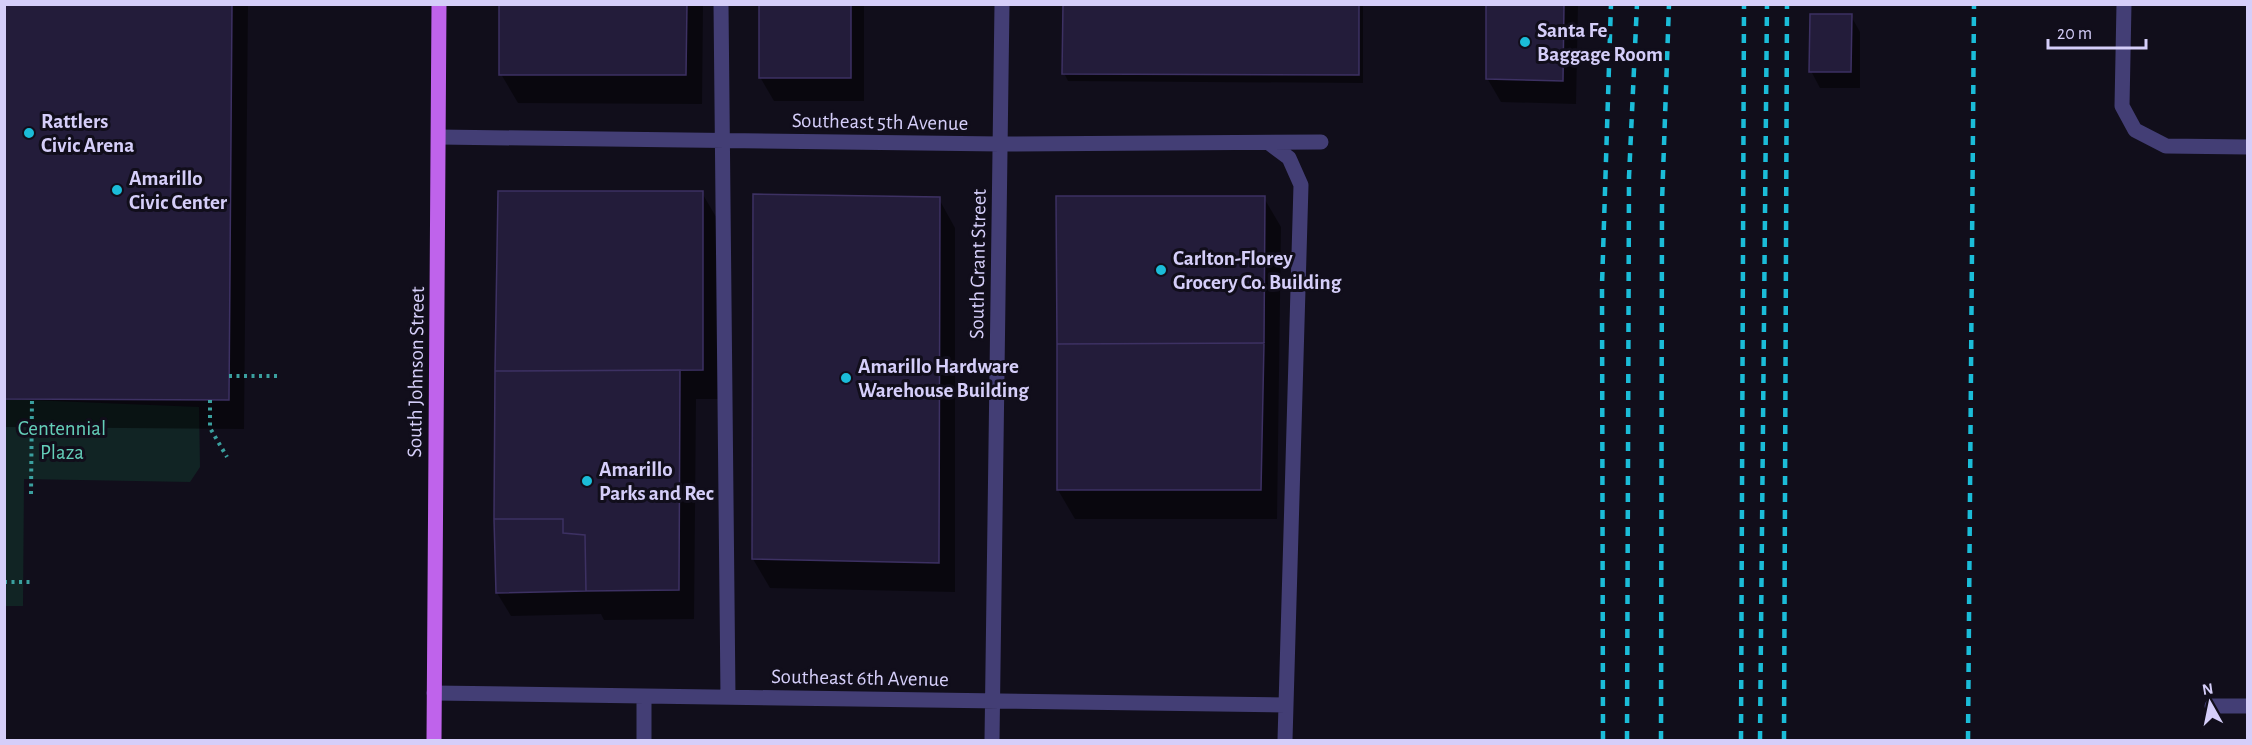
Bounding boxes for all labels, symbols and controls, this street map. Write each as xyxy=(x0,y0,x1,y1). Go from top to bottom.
scale bar xyxy=(2048,12,2146,50)
place label: Santa Fe Baggage Room xyxy=(1537,20,1663,65)
text: 20 m xyxy=(2057,25,2092,43)
marker: Santa Fe Baggage Room xyxy=(1518,35,1532,49)
street label: Southeast 5th Avenue xyxy=(792,110,968,134)
place label: Rattlers Civic Arena xyxy=(41,111,134,156)
marker: Rattlers Civic Arena xyxy=(22,126,36,140)
place label: Amarillo Civic Center xyxy=(129,168,228,213)
marker: Amarillo Civic Center xyxy=(110,183,124,197)
street label: South Grant Street xyxy=(966,188,990,339)
place label: Carlton-Florey Grocery Co. Building xyxy=(1173,248,1342,293)
marker: Carlton-Florey Grocery Co. Building xyxy=(1154,263,1168,277)
street label: South Johnson Street xyxy=(404,286,428,458)
place label: Amarillo Hardware Warehouse Building xyxy=(858,356,1029,401)
marker: Amarillo Hardware Warehouse Building xyxy=(839,371,853,385)
park label: Centennial Plaza xyxy=(18,418,106,463)
place label: Amarillo Parks and Rec xyxy=(599,459,714,504)
marker: Amarillo Parks and Rec xyxy=(580,474,594,488)
street label: Southeast 6th Avenue xyxy=(771,666,949,690)
north arrow xyxy=(2180,673,2240,733)
text: N xyxy=(2201,680,2215,698)

